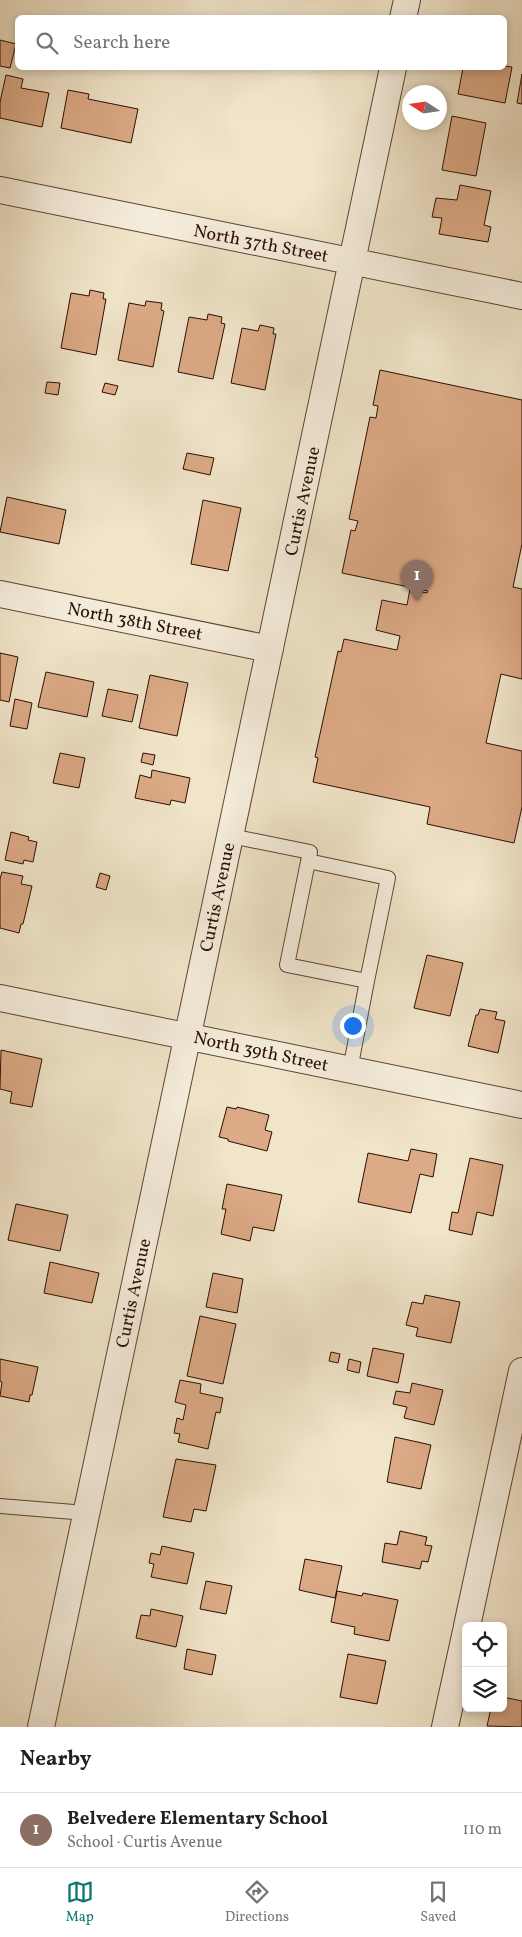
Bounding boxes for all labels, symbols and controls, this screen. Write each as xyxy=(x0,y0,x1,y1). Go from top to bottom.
search box xyxy=(15,15,507,70)
icon: search xyxy=(33,29,61,57)
text: Search here xyxy=(73,30,170,56)
north arrow xyxy=(402,85,447,130)
street label: North 37th Street xyxy=(191,219,330,270)
street label: Curtis Avenue xyxy=(280,444,327,558)
pin: 1 xyxy=(401,560,433,601)
street label: North 38th Street xyxy=(65,597,205,648)
street label: Curtis Avenue xyxy=(195,840,242,954)
your location xyxy=(340,1013,366,1039)
street label: North 39th Street xyxy=(191,1026,330,1079)
street label: Curtis Avenue xyxy=(111,1236,158,1350)
map controls xyxy=(462,1622,507,1712)
button: locate xyxy=(462,1622,507,1667)
button: layers xyxy=(462,1667,507,1712)
text: Nearby xyxy=(20,1745,91,1774)
text: Belvedere Elementary School xyxy=(67,1806,328,1832)
text: 1 xyxy=(33,1819,39,1841)
text: 110 m xyxy=(463,1819,502,1841)
text: School · Curtis Avenue xyxy=(67,1832,222,1854)
tab: Map xyxy=(66,1878,94,1927)
tab: Directions xyxy=(225,1878,289,1927)
tab: Saved xyxy=(420,1878,456,1927)

